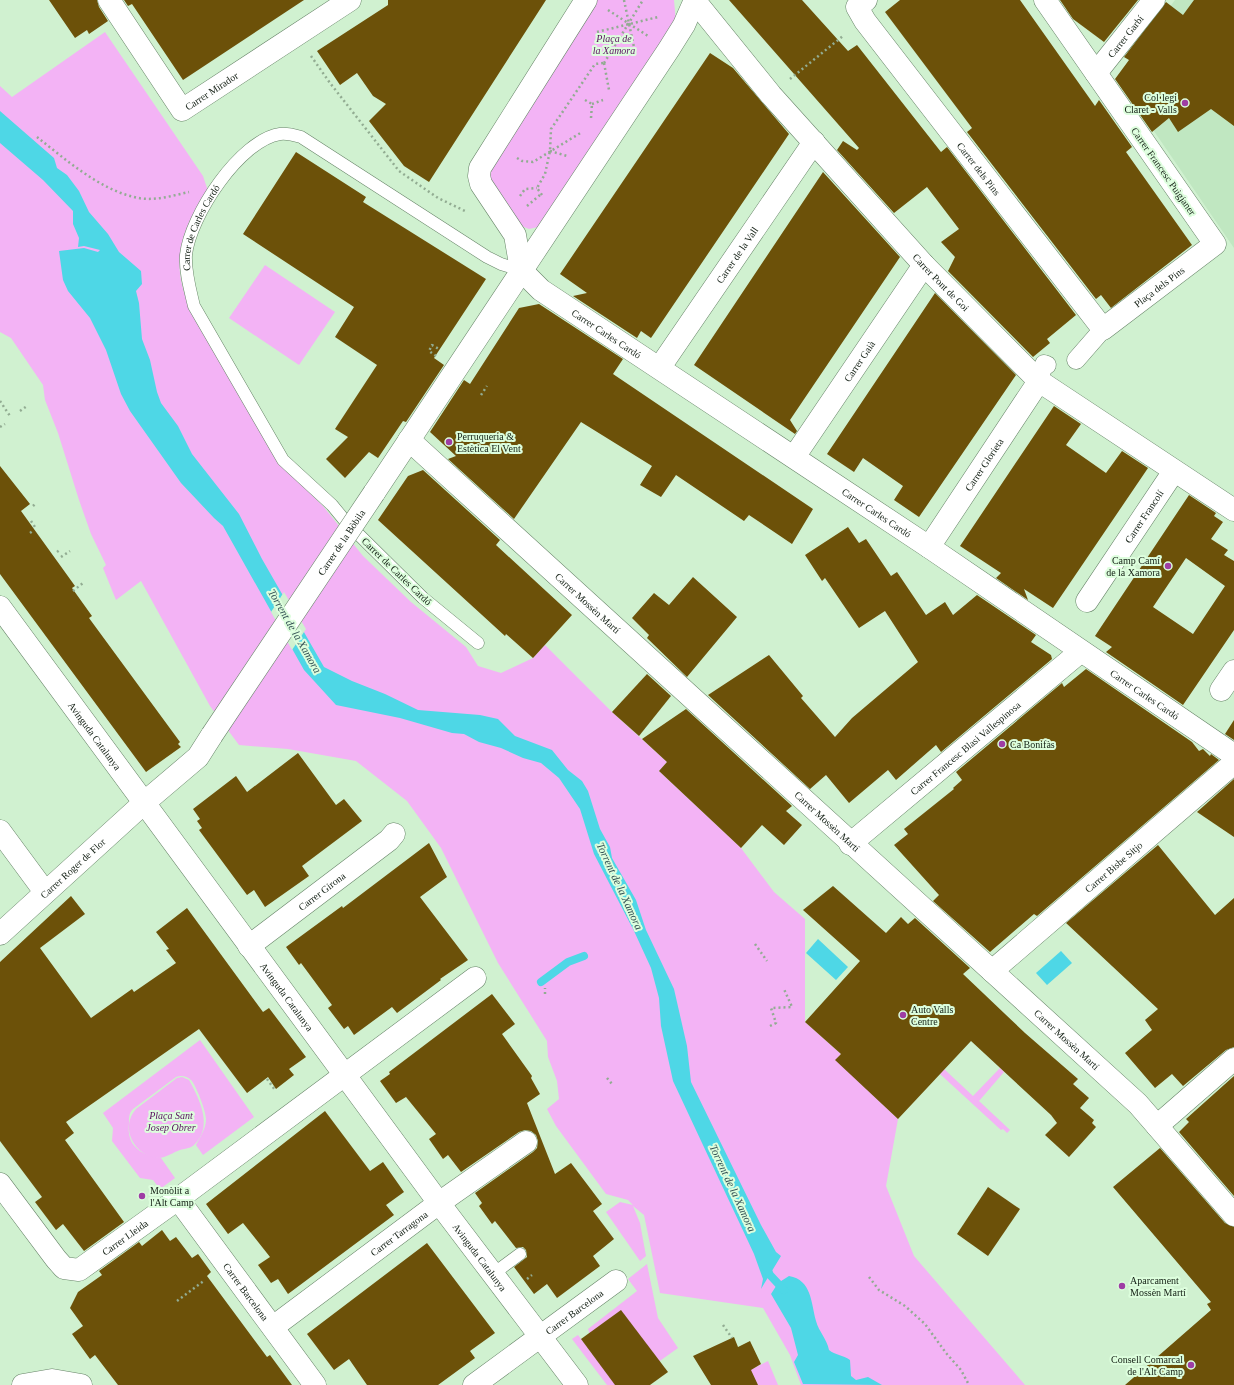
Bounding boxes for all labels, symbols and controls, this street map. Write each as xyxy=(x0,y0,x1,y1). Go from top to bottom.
street label: Carrer Garbí xyxy=(1105,13,1146,60)
park label: Plaça de la Xamora xyxy=(593,33,635,56)
street label: Carrer Mirador xyxy=(183,70,241,113)
place label: Col·legi Claret - Valls xyxy=(1124,92,1177,115)
marker: Col·legi Claret - Valls xyxy=(1180,98,1190,108)
street label: Carrer Francesc Puigjaner xyxy=(1129,125,1198,218)
street label: Carrer dels Pins xyxy=(955,140,1003,198)
street label: Carrer de Carles Cardó xyxy=(181,183,222,271)
street label: Carrer de la Vall xyxy=(714,225,760,285)
street label: Carrer Pont de Goi xyxy=(910,252,972,314)
street label: Plaça dels Pins xyxy=(1132,264,1187,309)
street label: Carrer Carles Cardó xyxy=(570,307,643,361)
street label: Carrer Gaià xyxy=(842,338,877,384)
place label: Perruqueria & Estètica El Vent xyxy=(457,431,521,454)
street label: Carrer Glorieta xyxy=(963,436,1006,493)
marker: Perruqueria & Estètica El Vent xyxy=(444,437,454,447)
street label: Carrer Carles Cardó xyxy=(840,486,913,540)
street label: Carrer Francolí xyxy=(1122,488,1166,545)
street label: Carrer de la Bòbila xyxy=(316,507,368,577)
street label: Carrer de Carles Cardó xyxy=(360,535,434,607)
place label: Camp Camí de la Xamora xyxy=(1106,555,1161,578)
marker: Camp Camí de la Xamora xyxy=(1163,561,1173,571)
street label: Carrer Mossèn Martí xyxy=(553,571,623,636)
water label: Torrent de la Xamora xyxy=(266,587,324,675)
street label: Carrer Carles Cardó xyxy=(1108,667,1181,722)
street label: Carrer Francesc Blasi Vallespinosa xyxy=(908,699,1023,797)
street label: Avinguda Catalunya xyxy=(66,700,123,773)
marker: Ca Bonifàs xyxy=(997,739,1007,749)
place label: Ca Bonifàs xyxy=(1010,739,1055,750)
street label: Carrer Mossèn Martí xyxy=(792,789,862,854)
street label: Carrer Roger de Flor xyxy=(38,836,108,901)
street label: Carrer Bisbe Sitjo xyxy=(1083,839,1145,895)
water label: Torrent de la Xamora xyxy=(595,840,646,932)
street label: Carrer Girona xyxy=(296,870,348,913)
street label: Avinguda Catalunya xyxy=(258,961,316,1034)
place label: Auto Valls Centre xyxy=(911,1004,953,1027)
street label: Carrer Mossèn Martí xyxy=(1032,1007,1102,1072)
marker: Auto Valls Centre xyxy=(898,1010,908,1020)
park label: Plaça Sant Josep Obrer xyxy=(146,1110,196,1133)
water label: Torrent de la Xamora xyxy=(708,1142,759,1234)
place label: Monòlit a l'Alt Camp xyxy=(150,1185,194,1208)
marker: Monòlit a l'Alt Camp xyxy=(137,1191,147,1201)
street label: Carrer Tarragona xyxy=(368,1208,430,1258)
street label: Carrer Lleida xyxy=(100,1217,150,1258)
street label: Avinguda Catalunya xyxy=(450,1221,509,1294)
street label: Carrer Barcelona xyxy=(221,1261,271,1323)
place label: Aparcament Mossèn Martí xyxy=(1130,1275,1186,1298)
marker: Aparcament Mossèn Martí xyxy=(1117,1281,1127,1291)
street label: Carrer Barcelona xyxy=(543,1287,606,1337)
place label: Consell Comarcal de l'Alt Camp xyxy=(1111,1354,1183,1377)
marker: Consell Comarcal de l'Alt Camp xyxy=(1186,1360,1196,1370)

